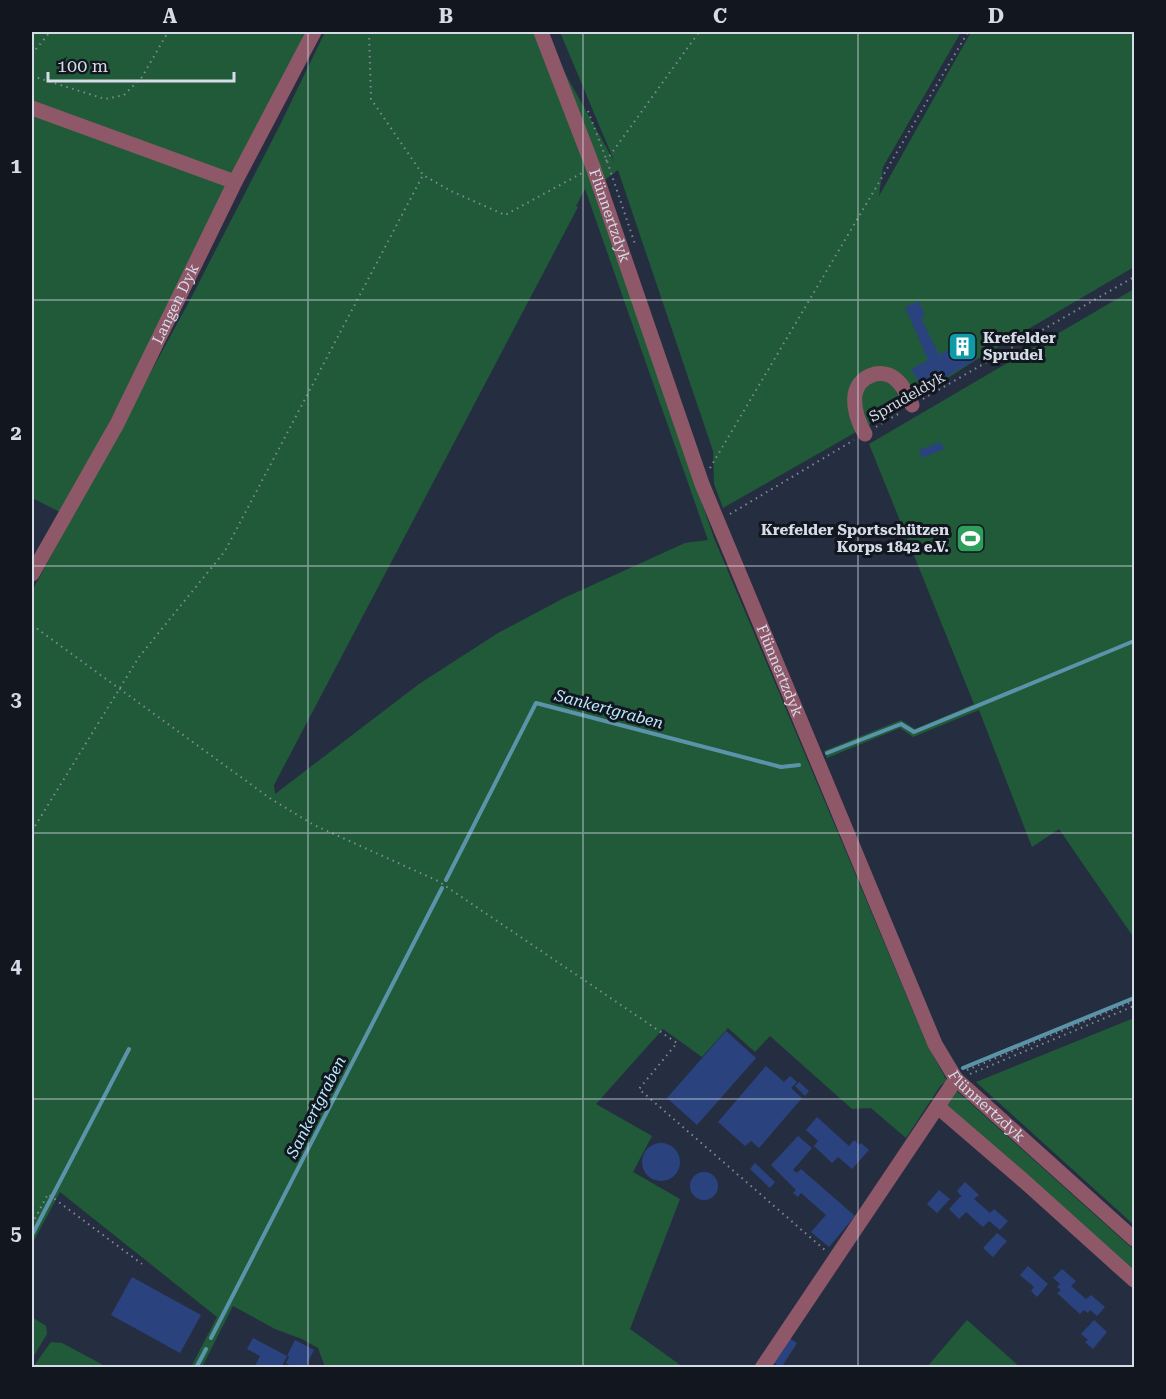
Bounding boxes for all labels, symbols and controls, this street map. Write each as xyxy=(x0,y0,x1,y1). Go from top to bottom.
text: A xyxy=(163,4,178,28)
text: B xyxy=(439,4,453,28)
text: C xyxy=(713,4,727,28)
text: D xyxy=(988,4,1004,28)
scale bar xyxy=(48,45,234,83)
text: 100 m xyxy=(57,55,108,76)
text: 1 xyxy=(10,154,22,178)
street label: Flünnertzdyk xyxy=(585,166,634,265)
street label: Langen Dyk xyxy=(148,260,203,347)
place label: Krefelder Sprudel xyxy=(983,329,1056,364)
building icon: Krefelder Sprudel xyxy=(946,331,978,363)
street label: Sprudeldyk xyxy=(866,368,949,426)
text: 2 xyxy=(10,421,22,445)
place label: Krefelder Sportschützen Korps 1842 e.V. xyxy=(761,521,949,556)
sports icon: Krefelder Sportschützen Korps 1842 e.V. xyxy=(954,523,986,555)
street label: Flünnertzdyk xyxy=(753,622,807,720)
water label: Sankertgraben xyxy=(552,685,665,733)
text: 3 xyxy=(10,687,22,711)
text: 4 xyxy=(10,954,22,978)
water label: Sankertgraben xyxy=(282,1053,350,1162)
street label: Flünnertzdyk xyxy=(944,1067,1029,1146)
text: 5 xyxy=(10,1221,22,1245)

